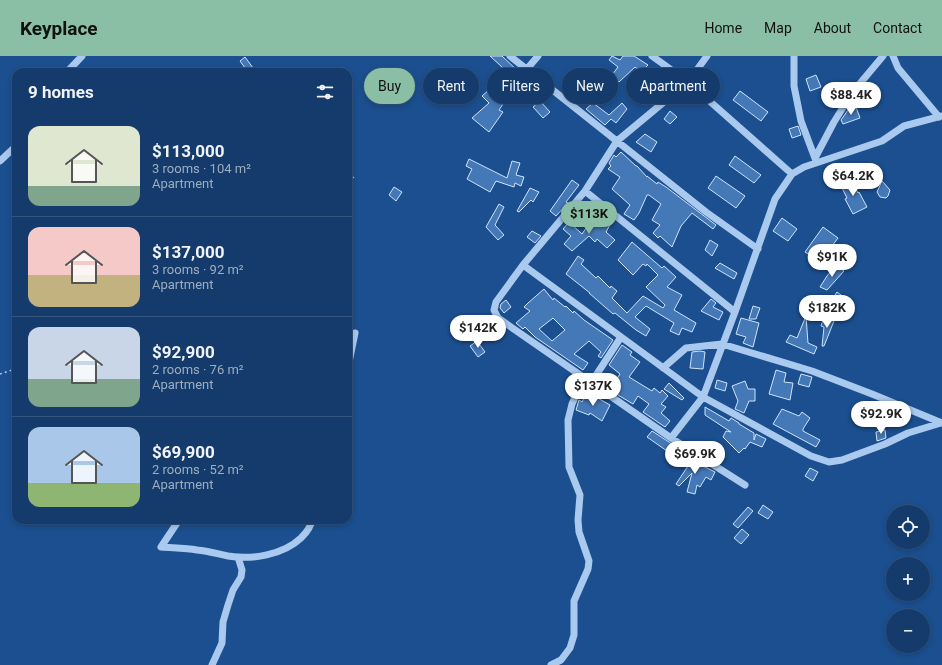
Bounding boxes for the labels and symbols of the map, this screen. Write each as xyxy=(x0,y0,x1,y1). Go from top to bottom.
pin: $88.4K xyxy=(818,82,884,116)
pin: $64.2K xyxy=(820,163,886,197)
pin: $113K xyxy=(561,201,617,235)
pin: $91K xyxy=(808,244,856,278)
pin: $182K xyxy=(799,295,855,329)
pin: $142K xyxy=(450,315,506,349)
pin: $137K xyxy=(565,373,621,407)
pin: $92.9K xyxy=(848,401,914,435)
pin: $69.9K xyxy=(662,441,728,475)

